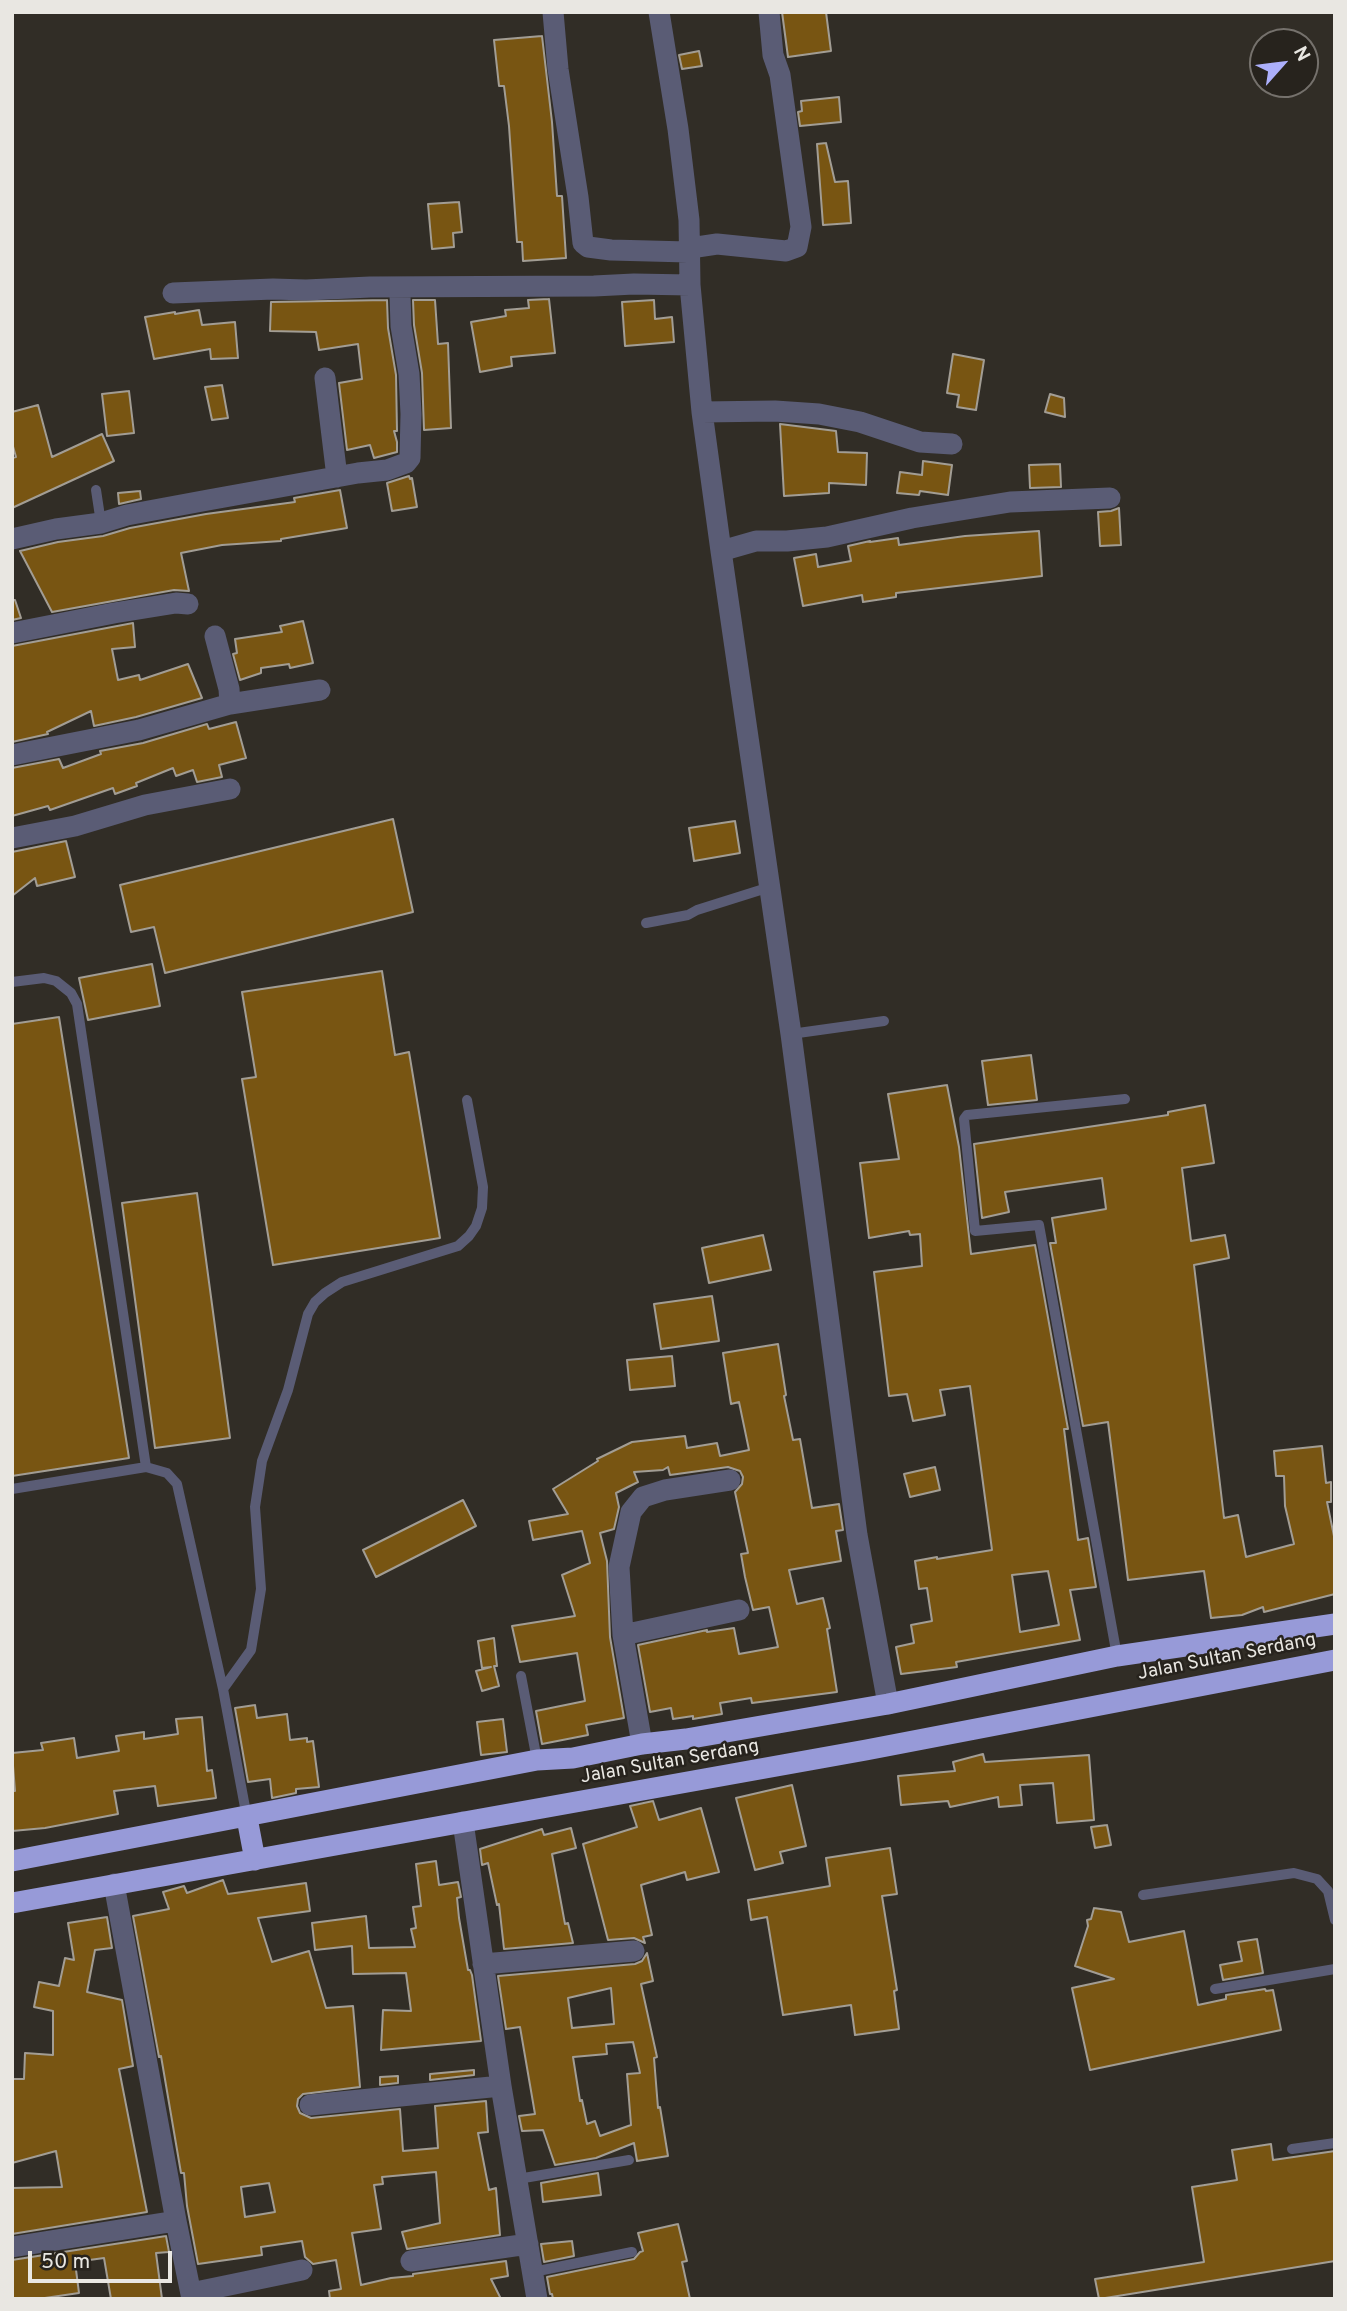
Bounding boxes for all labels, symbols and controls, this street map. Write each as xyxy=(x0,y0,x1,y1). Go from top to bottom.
north arrow xyxy=(1249,28,1319,98)
text: N xyxy=(1287,42,1315,66)
street label: Jalan Sultan Serdang xyxy=(1136,1630,1318,1686)
street label: Jalan Sultan Serdang xyxy=(579,1736,761,1790)
scale bar xyxy=(32,2238,175,2282)
text: 50 m xyxy=(41,2249,90,2276)

